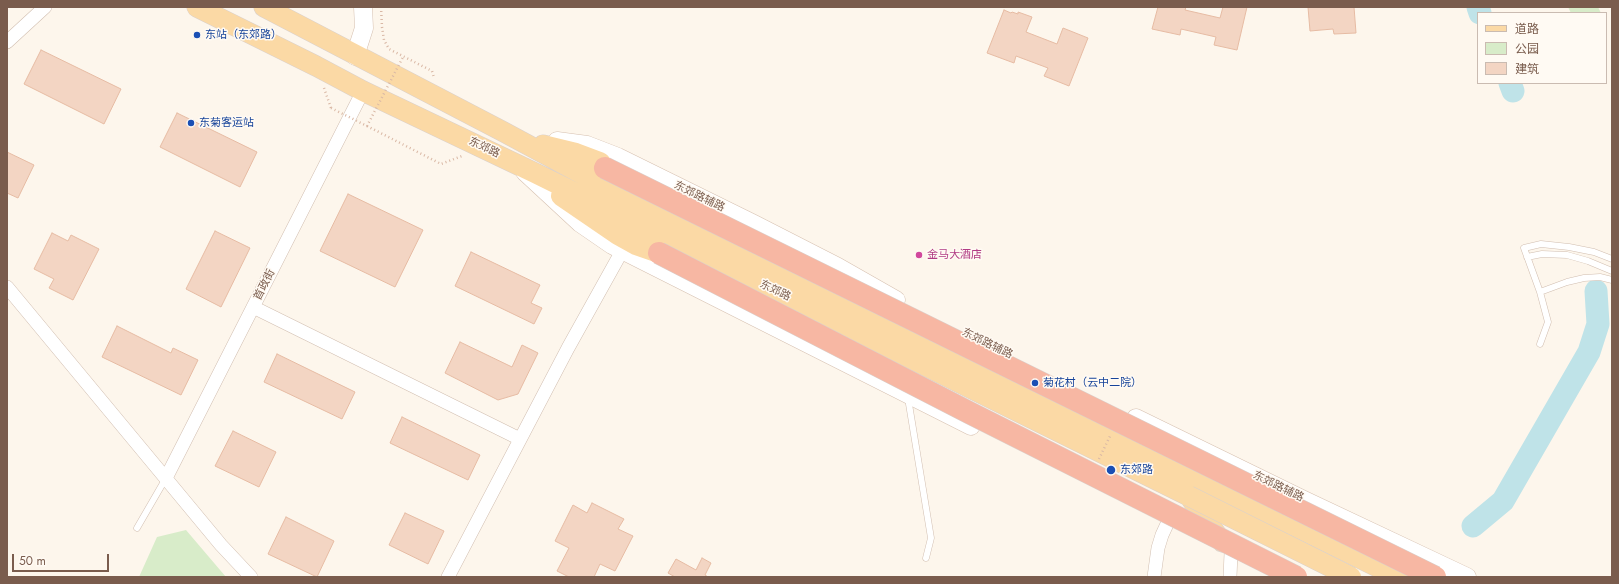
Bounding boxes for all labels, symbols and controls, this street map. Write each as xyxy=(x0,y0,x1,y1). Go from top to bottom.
legend xyxy=(1477,12,1607,84)
text: 道路 xyxy=(1515,20,1539,38)
place label: 东站（东郊路） xyxy=(205,28,282,42)
marker: 东站（东郊路） xyxy=(192,30,202,40)
text: 公园 xyxy=(1515,40,1539,58)
text: 建筑 xyxy=(1515,60,1539,78)
place label: 东菊客运站 xyxy=(199,116,254,130)
marker: 东菊客运站 xyxy=(186,118,196,128)
street label: 东郊路 xyxy=(466,135,502,161)
street label: 东郊路辅路 xyxy=(671,179,727,215)
place label: 金马大酒店 xyxy=(927,248,982,262)
marker: 金马大酒店 xyxy=(914,250,924,260)
street label: 首政街 xyxy=(252,267,278,303)
street label: 东郊路 xyxy=(757,278,793,304)
street label: 东郊路辅路 xyxy=(959,326,1015,362)
place label: 菊花村（云中二院） xyxy=(1043,376,1142,390)
marker: 菊花村（云中二院） xyxy=(1030,378,1040,388)
place label: 东郊路 xyxy=(1120,463,1153,477)
marker: 东郊路 xyxy=(1105,464,1117,476)
street label: 东郊路辅路 xyxy=(1250,469,1306,505)
scale bar xyxy=(14,546,111,572)
text: 50 m xyxy=(19,552,46,570)

